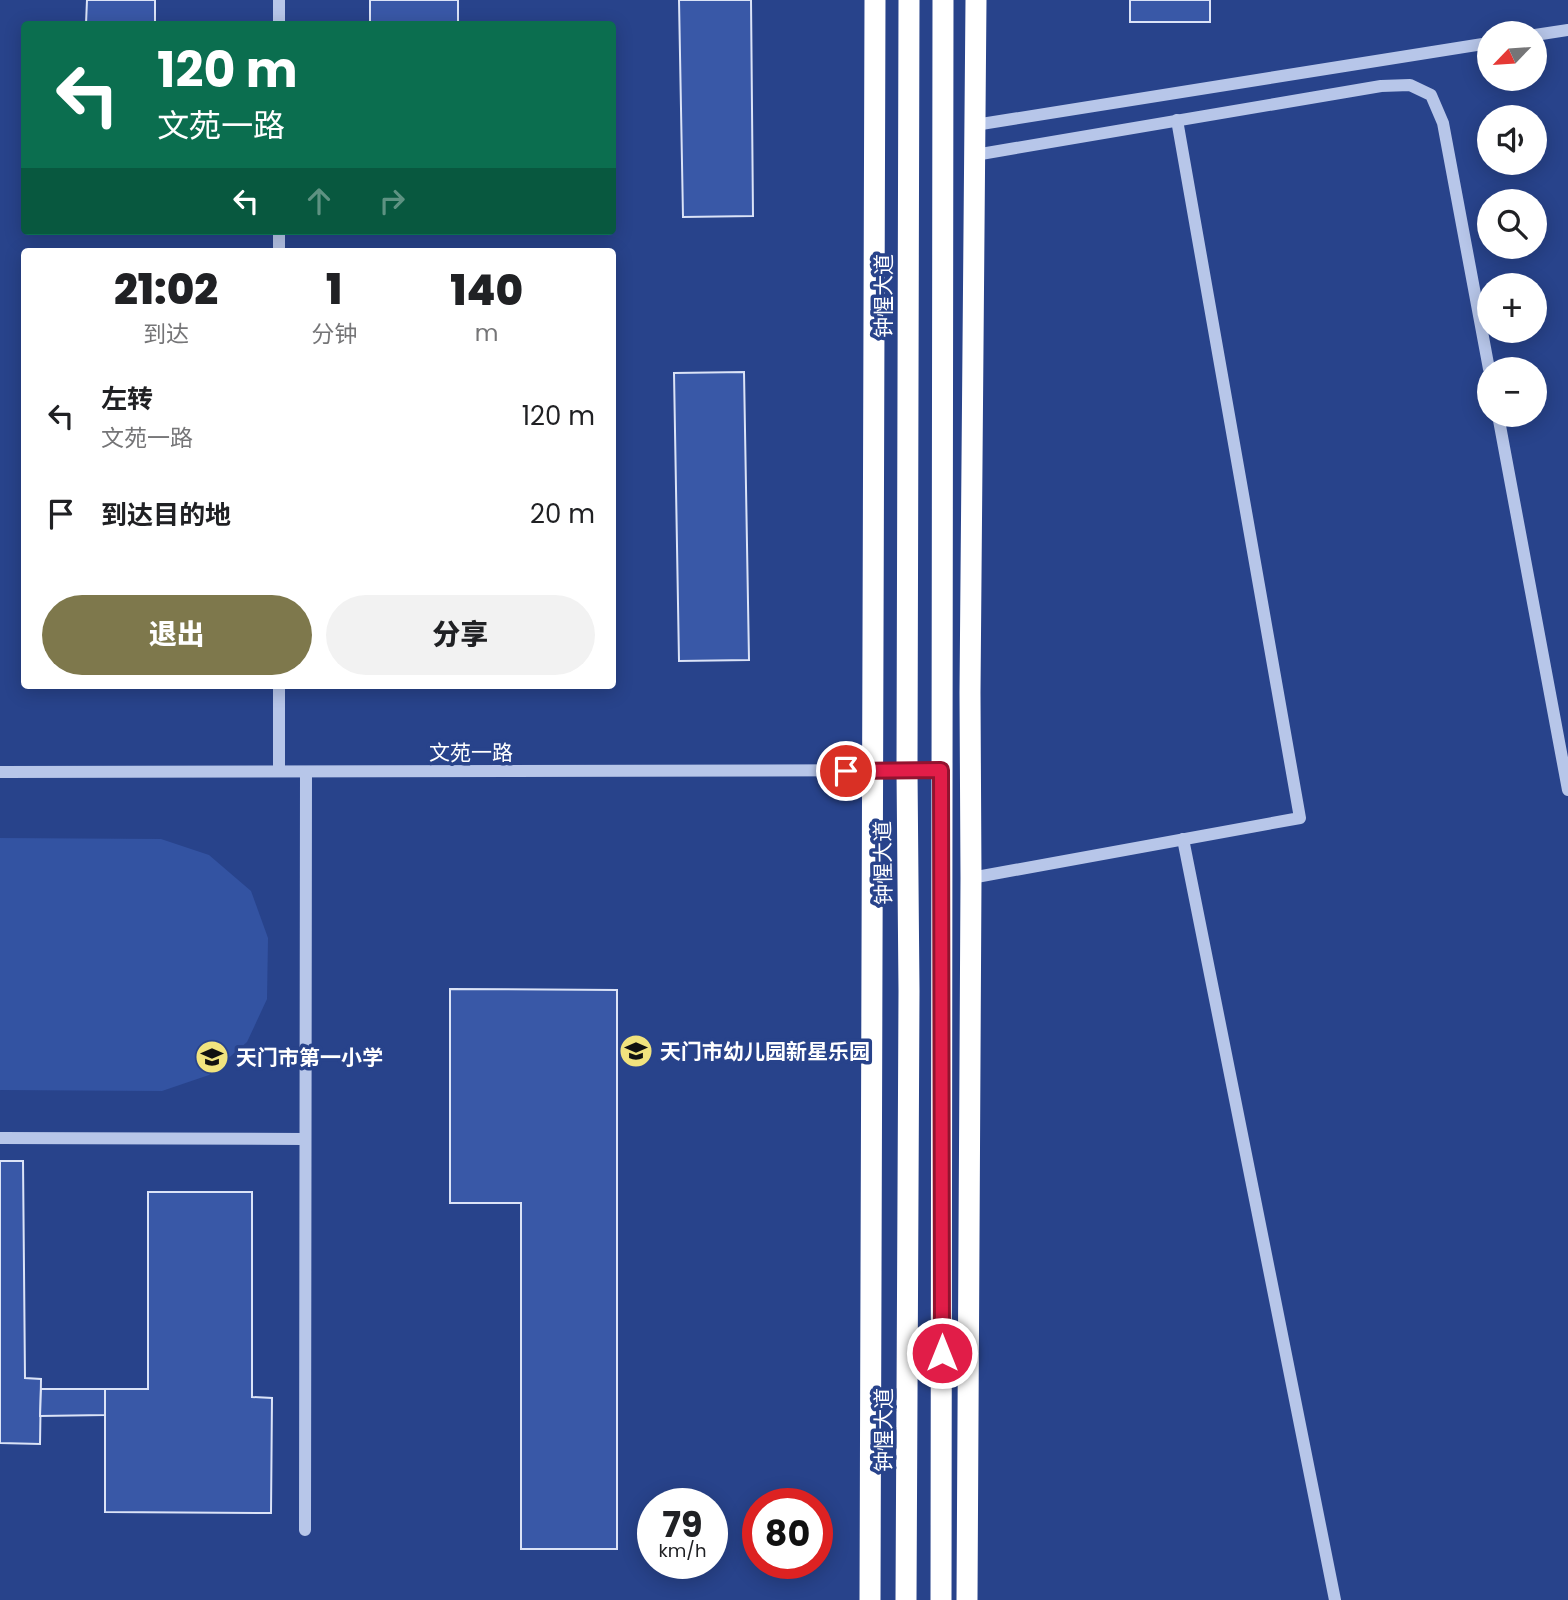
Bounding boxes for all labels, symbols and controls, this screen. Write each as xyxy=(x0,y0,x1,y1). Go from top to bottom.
north arrow xyxy=(1477,21,1547,91)
map controls xyxy=(1477,21,1547,427)
text: 120 m xyxy=(157,36,298,104)
icon: left xyxy=(42,49,133,140)
text: 文苑一路 xyxy=(157,103,285,148)
button: sound xyxy=(1477,105,1547,175)
icon: left xyxy=(227,182,265,220)
icon: ahead xyxy=(300,182,338,220)
icon: right xyxy=(373,182,411,220)
button: search xyxy=(1477,189,1547,259)
street label: 钟惺大道 xyxy=(869,254,898,338)
text: 21:02 xyxy=(114,260,218,319)
text: 1 xyxy=(326,260,342,319)
text: 140 xyxy=(450,261,523,320)
button: + xyxy=(1477,273,1547,343)
text: m xyxy=(475,317,498,349)
text: 到达 xyxy=(143,318,189,350)
text: 分钟 xyxy=(311,318,357,350)
button: − xyxy=(1477,357,1547,427)
text: 左转 xyxy=(101,381,153,417)
icon: left xyxy=(42,397,80,435)
text: 120 m xyxy=(522,398,595,434)
text: 文苑一路 xyxy=(101,422,193,454)
icon: arrive xyxy=(42,495,80,533)
text: 20 m xyxy=(530,496,595,532)
text: 到达目的地 xyxy=(101,497,231,533)
button: 退出 xyxy=(42,595,312,675)
button: 分享 xyxy=(326,595,595,675)
street label: 文苑一路 xyxy=(429,738,513,767)
pin xyxy=(816,741,876,801)
icon: arrive xyxy=(827,752,865,790)
street label: 钟惺大道 xyxy=(868,821,898,905)
school or university icon: 天门市幼儿园新星乐园 xyxy=(617,1032,655,1070)
place label: 天门市幼儿园新星乐园 xyxy=(660,1037,870,1066)
school or university icon: 天门市第一小学 xyxy=(193,1038,231,1076)
place label: 天门市第一小学 xyxy=(236,1043,383,1072)
position arrow xyxy=(905,1316,979,1390)
street label: 钟惺大道 xyxy=(869,1388,898,1472)
speed limit sign: 80 xyxy=(742,1488,833,1579)
text: 79 xyxy=(662,1500,703,1549)
text: km/h xyxy=(659,1538,706,1563)

